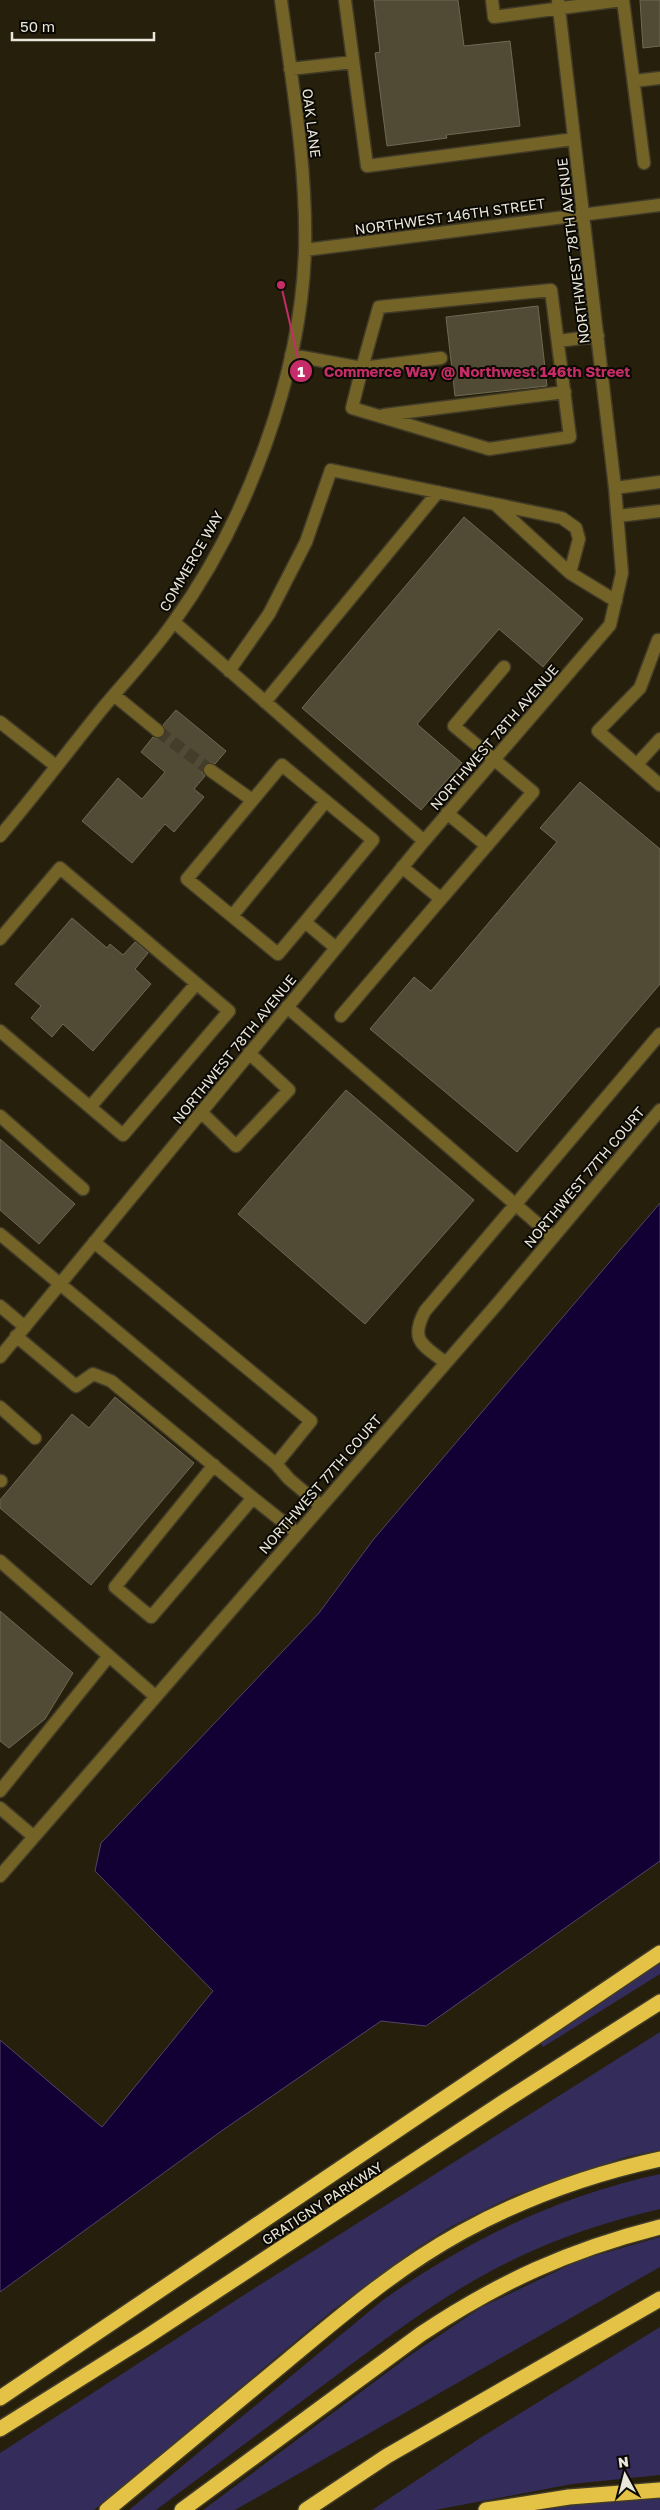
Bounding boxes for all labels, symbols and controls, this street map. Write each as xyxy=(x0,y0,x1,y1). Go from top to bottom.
scale bar xyxy=(12,10,155,42)
text: 50 m xyxy=(20,17,55,35)
street label: OAK LANE xyxy=(299,87,325,159)
street label: NORTHWEST 78TH AVENUE xyxy=(553,157,593,345)
street label: NORTHWEST 146TH STREET xyxy=(354,194,547,238)
callout: Commerce Way @ Northwest 146th Street xyxy=(289,356,641,386)
text: 1 xyxy=(297,362,305,380)
text: Commerce Way @ Northwest 146th Street xyxy=(324,362,630,380)
street label: COMMERCE WAY xyxy=(155,508,227,614)
street label: NORTHWEST 78TH AVENUE xyxy=(426,661,562,813)
street label: NORTHWEST 78TH AVENUE xyxy=(169,971,299,1127)
street label: NORTHWEST 77TH COURT xyxy=(520,1103,648,1251)
street label: NORTHWEST 77TH COURT xyxy=(255,1411,385,1557)
street label: GRATIGNY PARKWAY xyxy=(259,2158,385,2248)
north arrow xyxy=(600,2450,650,2500)
text: N xyxy=(617,2453,630,2471)

